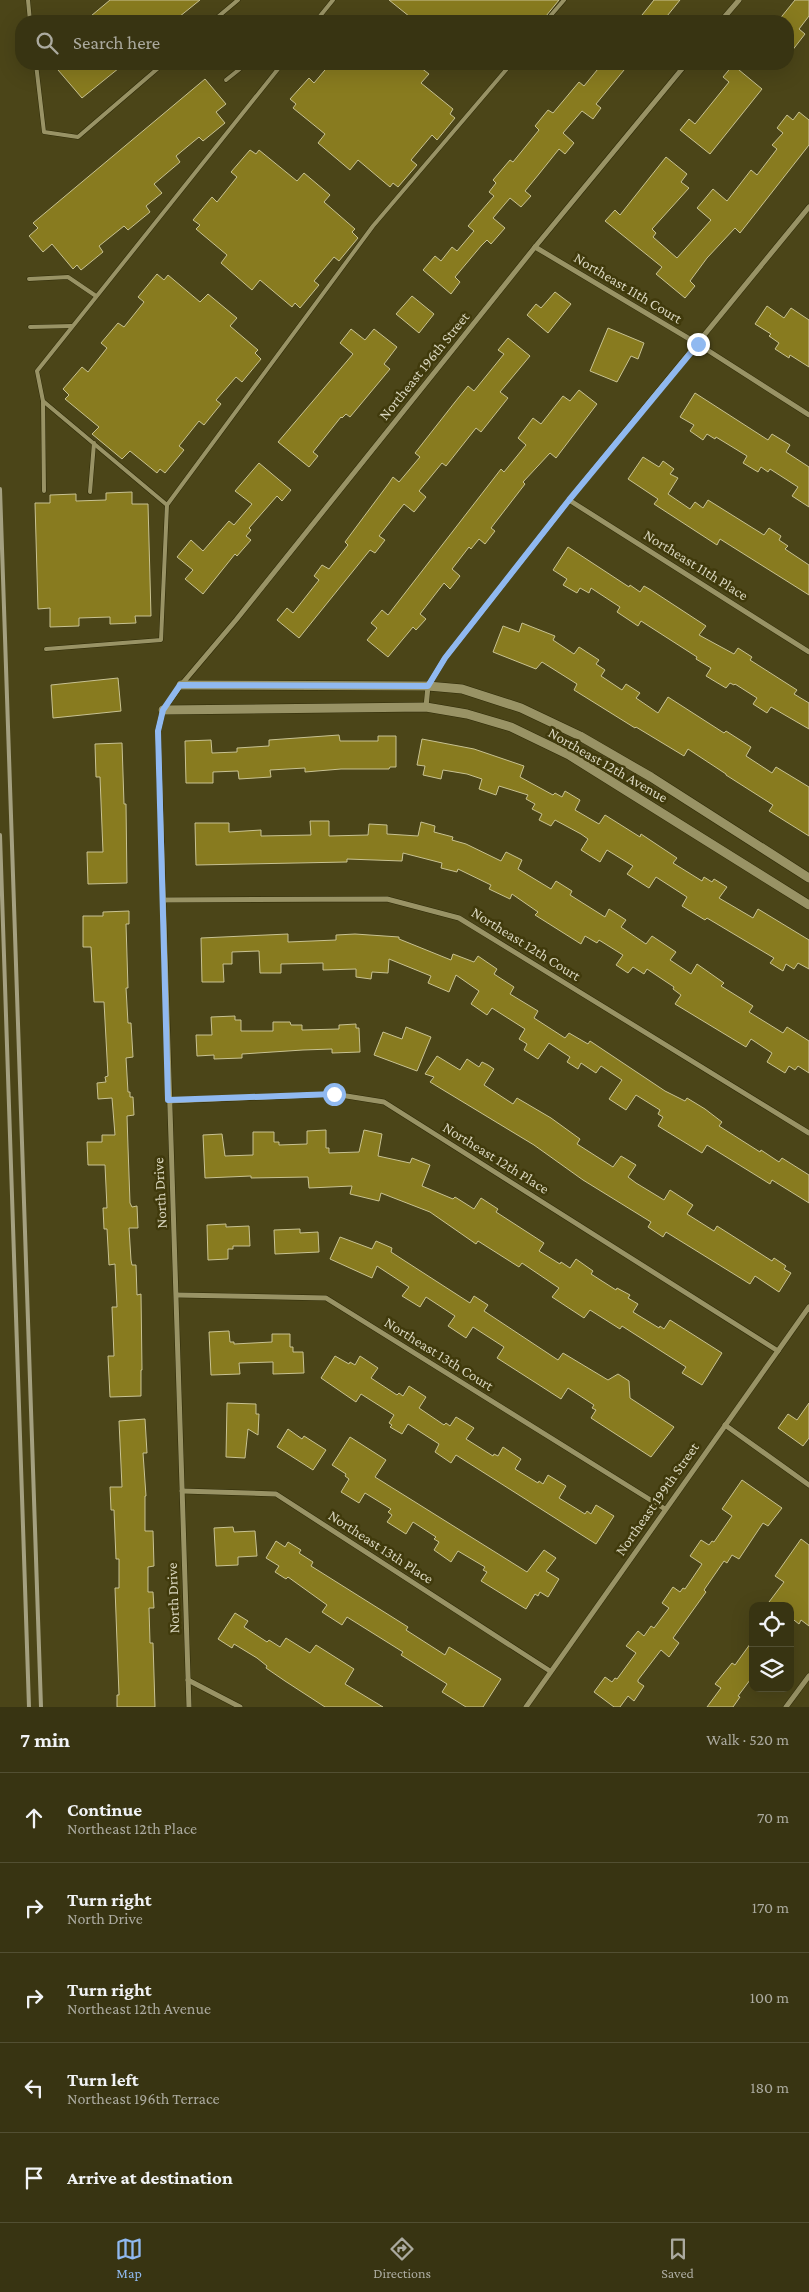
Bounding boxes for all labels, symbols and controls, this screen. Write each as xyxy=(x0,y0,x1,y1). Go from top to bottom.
search box xyxy=(15,15,794,70)
icon: search xyxy=(33,29,61,57)
text: Search here xyxy=(73,32,160,53)
street label: Northeast 11th Court xyxy=(571,249,686,327)
street label: Northeast 196th Street xyxy=(376,308,473,423)
route end xyxy=(687,333,710,356)
street label: Northeast 11th Place xyxy=(641,526,751,604)
street label: Northeast 12th Avenue xyxy=(546,724,671,806)
street label: Northeast 12th Court xyxy=(469,904,584,985)
route start xyxy=(323,1083,346,1106)
street label: Northeast 12th Place xyxy=(440,1119,552,1197)
street label: North Drive xyxy=(150,1157,170,1229)
street label: Northeast 13th Court xyxy=(382,1314,497,1394)
street label: Northeast 199th Street xyxy=(612,1439,703,1558)
street label: Northeast 13th Place xyxy=(326,1507,437,1587)
street label: North Drive xyxy=(164,1562,182,1634)
map controls xyxy=(749,1602,794,1692)
button: locate xyxy=(749,1602,794,1647)
button: layers xyxy=(749,1647,794,1692)
text: 7 min xyxy=(20,1728,70,1752)
text: Walk · 520 m xyxy=(706,1731,789,1748)
text: Continue xyxy=(67,1799,142,1820)
icon: ahead xyxy=(20,1804,48,1832)
text: 70 m xyxy=(757,1809,789,1826)
text: Northeast 12th Place xyxy=(67,1820,197,1837)
text: Turn right xyxy=(67,1889,152,1910)
icon: right xyxy=(20,1894,48,1922)
text: 170 m xyxy=(752,1899,789,1916)
text: North Drive xyxy=(67,1910,143,1927)
text: Turn right xyxy=(67,1979,152,2000)
icon: right xyxy=(20,1984,48,2012)
text: 100 m xyxy=(750,1989,789,2006)
text: Northeast 12th Avenue xyxy=(67,2000,211,2017)
text: Turn left xyxy=(67,2069,139,2090)
icon: left xyxy=(20,2074,48,2102)
text: 180 m xyxy=(750,2079,789,2096)
text: Northeast 196th Terrace xyxy=(67,2090,220,2107)
icon: arrive xyxy=(20,2164,48,2192)
text: Arrive at destination xyxy=(67,2167,233,2188)
tab: Map xyxy=(115,2235,143,2281)
tab: Directions xyxy=(373,2235,431,2281)
tab: Saved xyxy=(661,2235,694,2281)

